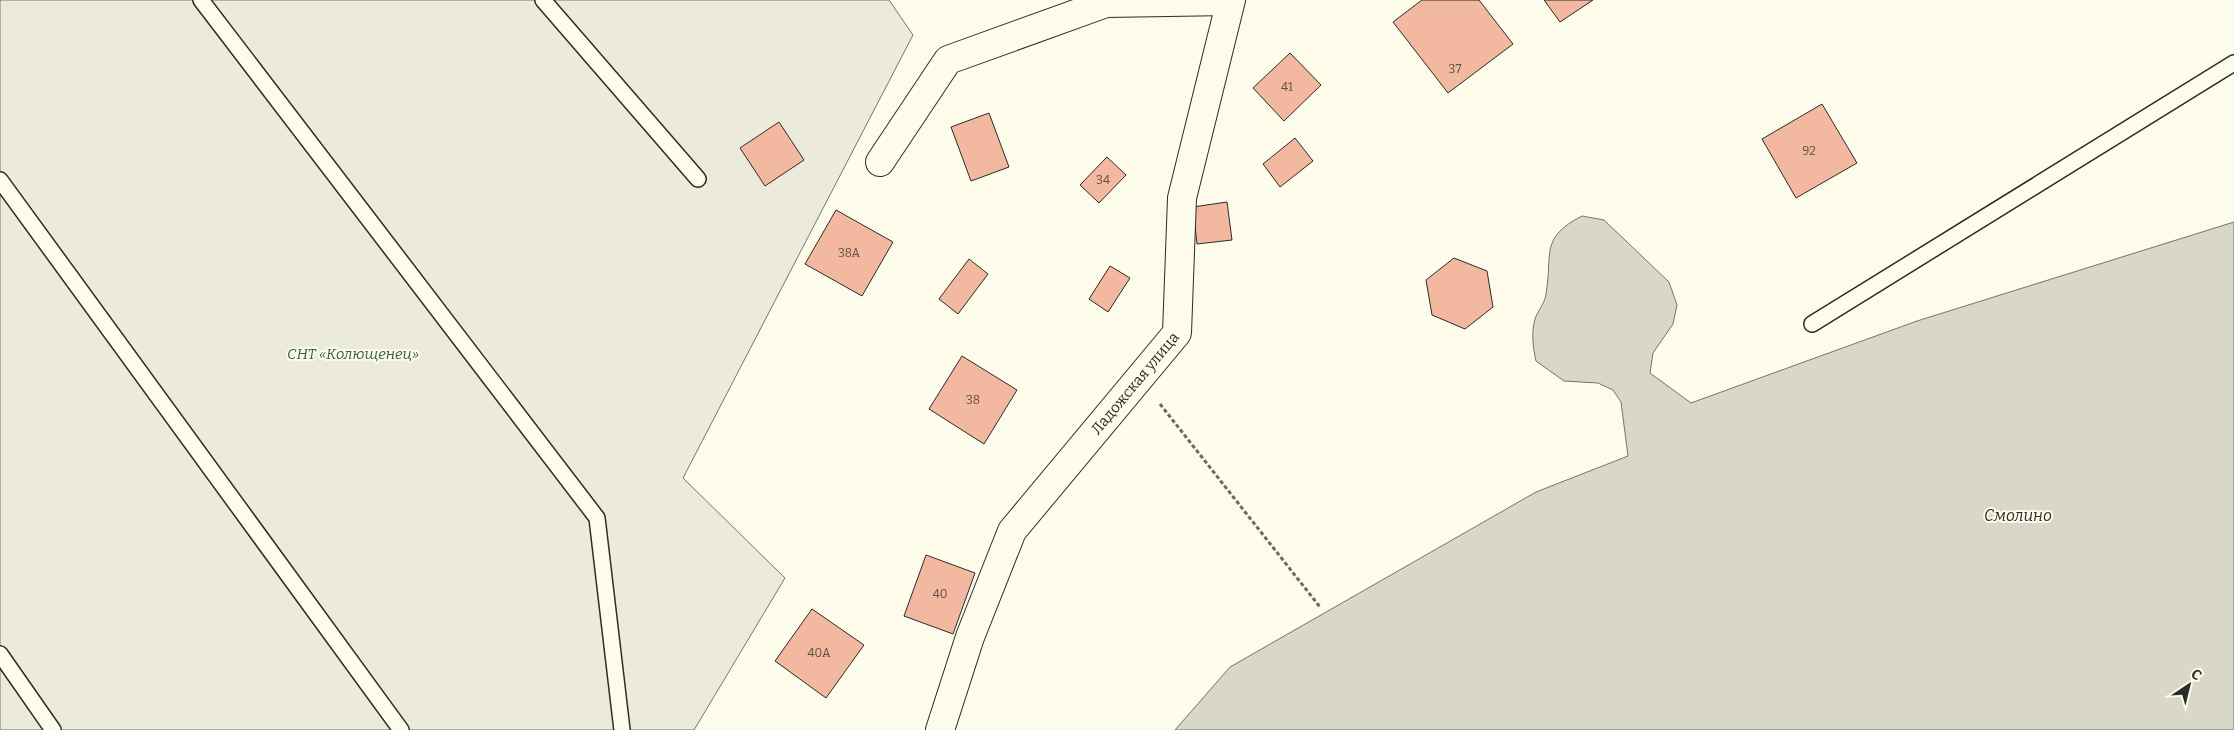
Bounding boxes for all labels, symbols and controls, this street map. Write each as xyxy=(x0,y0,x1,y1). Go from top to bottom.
house number: 37 xyxy=(1449,62,1461,76)
house number: 41 xyxy=(1281,80,1293,94)
house number: 92 xyxy=(1802,144,1816,158)
house number: 34 xyxy=(1096,173,1110,187)
house number: 38А xyxy=(838,246,861,260)
street label: Ладожская улица xyxy=(1087,329,1183,438)
park label: СНТ «Колющенец» xyxy=(287,345,419,363)
house number: 38 xyxy=(966,393,980,407)
water label: Смолино xyxy=(1984,506,2052,525)
house number: 40 xyxy=(933,587,947,601)
house number: 40А xyxy=(807,646,831,660)
north arrow xyxy=(2164,660,2214,710)
text: С xyxy=(2188,665,2205,684)

